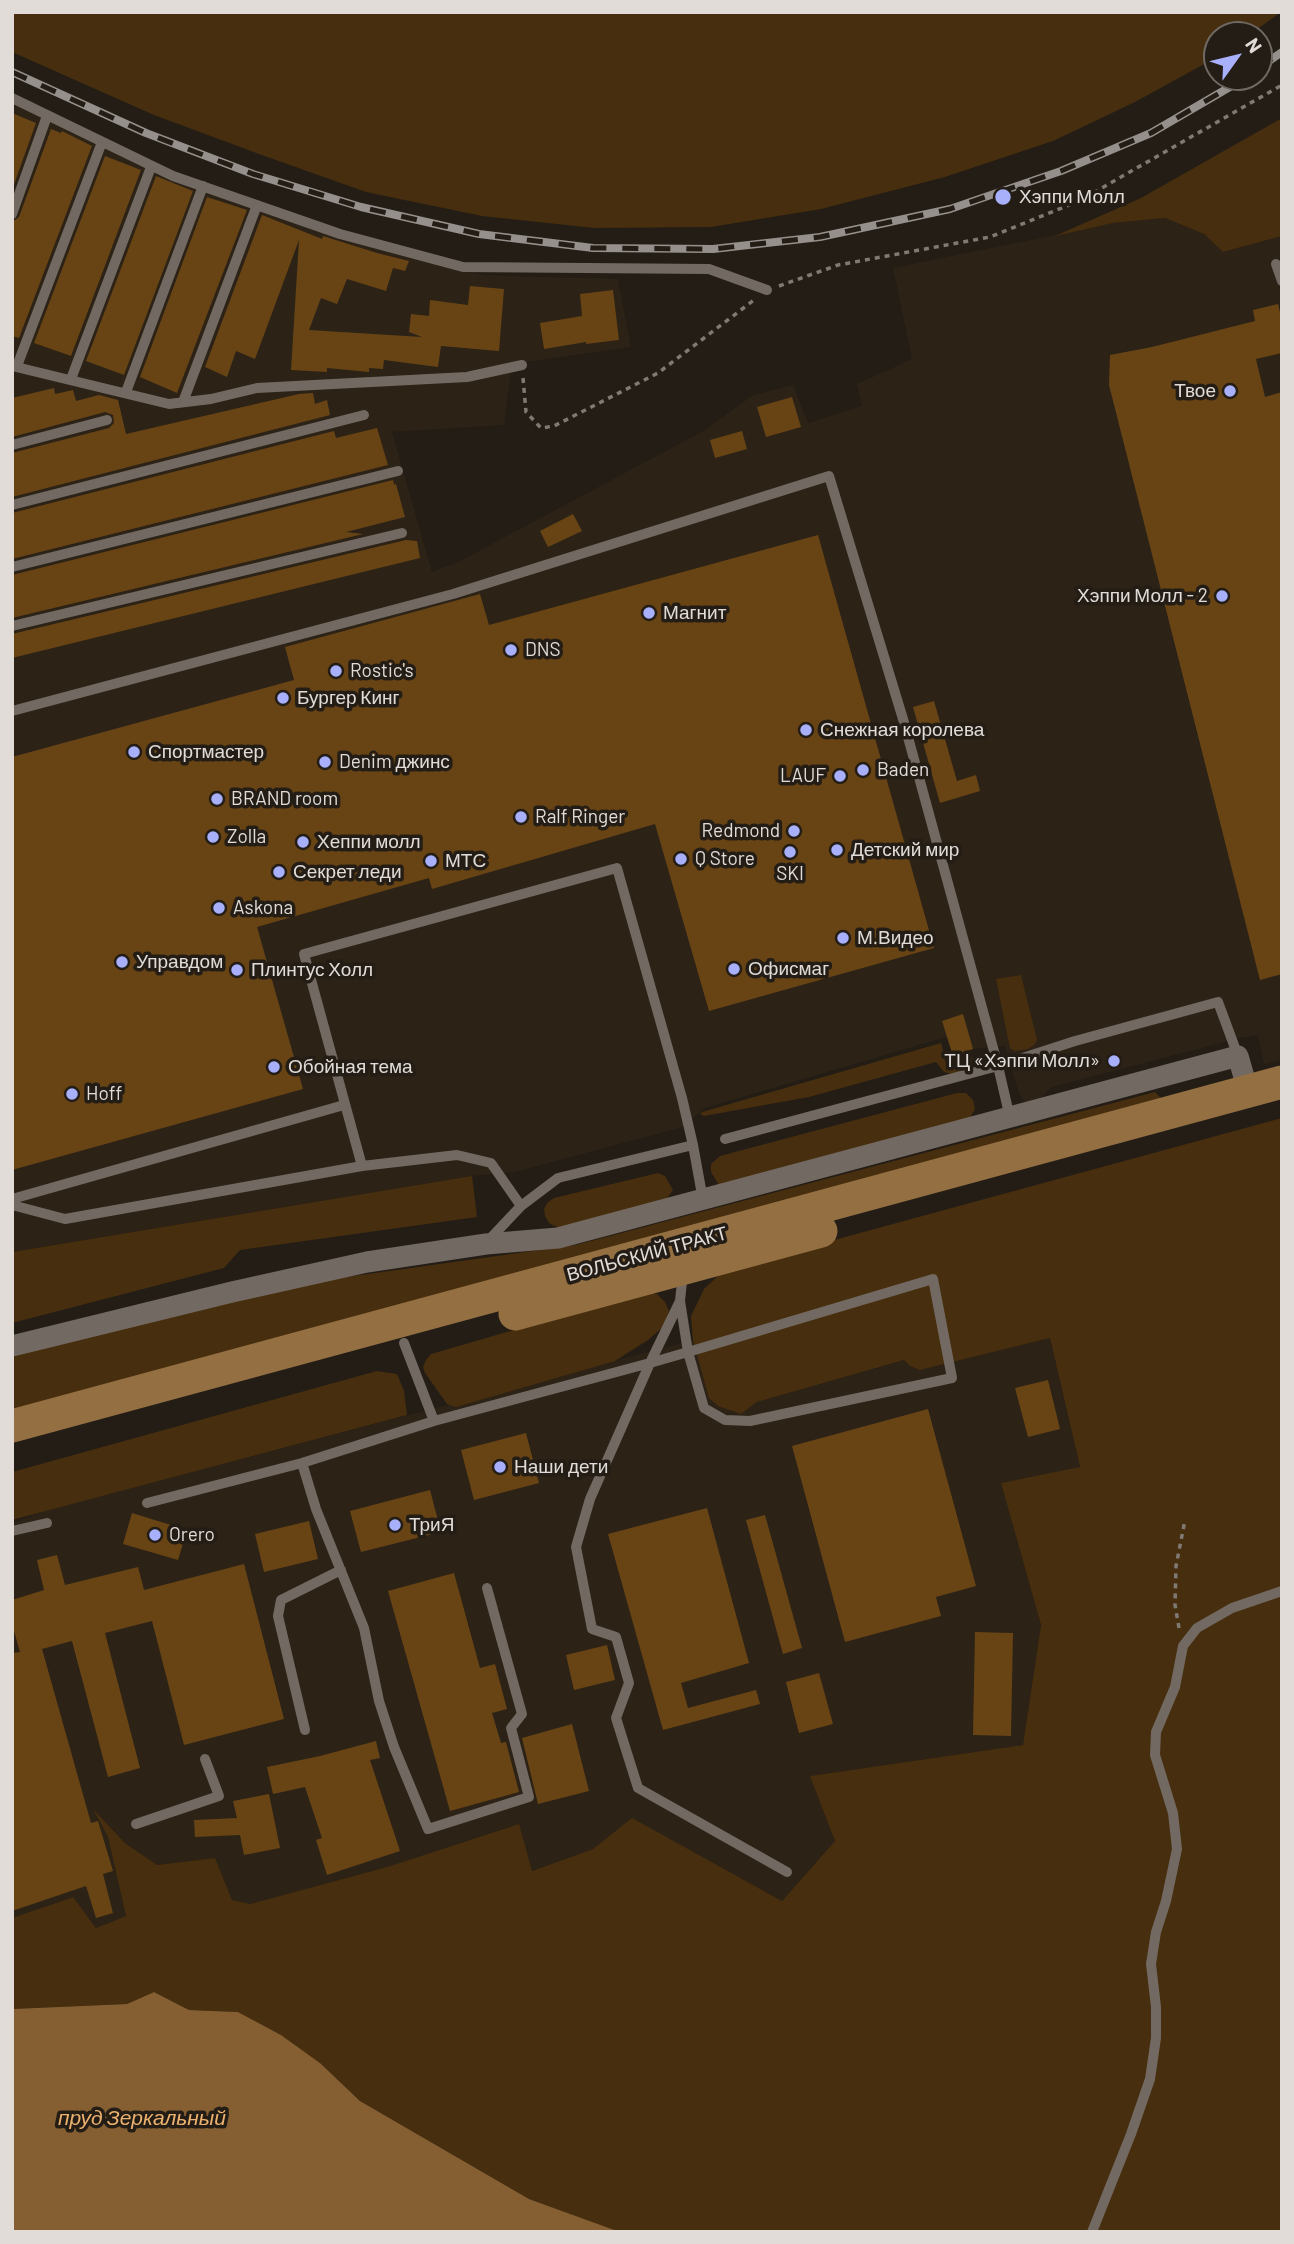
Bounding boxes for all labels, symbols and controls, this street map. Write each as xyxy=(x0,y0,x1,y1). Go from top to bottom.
north arrow xyxy=(1203,21,1273,91)
text: N xyxy=(1241,33,1267,57)
place label: Хэппи Молл xyxy=(1019,186,1125,208)
marker: Хэппи Молл xyxy=(993,187,1013,207)
place label: Твое xyxy=(1174,380,1216,402)
marker: Твое xyxy=(1222,383,1238,399)
place label: Хэппи Молл - 2 xyxy=(1077,585,1208,607)
marker: Хэппи Молл - 2 xyxy=(1214,588,1230,604)
place label: Магнит xyxy=(663,602,726,624)
marker: Магнит xyxy=(641,605,657,621)
place label: DNS xyxy=(525,639,561,661)
marker: DNS xyxy=(503,642,519,658)
place label: Rostic's xyxy=(350,660,414,682)
marker: Rostic's xyxy=(328,663,344,679)
place label: Бургер Кинг xyxy=(297,687,399,709)
marker: Бургер Кинг xyxy=(275,690,291,706)
place label: Снежная королева xyxy=(820,719,984,741)
marker: Снежная королева xyxy=(798,722,814,738)
place label: Спортмастер xyxy=(148,741,264,763)
marker: Спортмастер xyxy=(126,744,142,760)
place label: Denim джинс xyxy=(339,751,450,773)
marker: Denim джинс xyxy=(317,754,333,770)
place label: Baden xyxy=(877,759,929,781)
marker: Baden xyxy=(855,762,871,778)
place label: LAUF xyxy=(780,765,826,787)
marker: LAUF xyxy=(832,768,848,784)
place label: BRAND room xyxy=(231,788,338,810)
marker: BRAND room xyxy=(209,791,225,807)
place label: Ralf Ringer xyxy=(535,806,625,828)
marker: Ralf Ringer xyxy=(513,809,529,825)
place label: Redmond xyxy=(702,820,780,842)
marker: Redmond xyxy=(786,823,802,839)
place label: Zolla xyxy=(227,826,266,848)
marker: Zolla xyxy=(205,829,221,845)
place label: Хеппи молл xyxy=(317,831,421,853)
marker: Хеппи молл xyxy=(295,834,311,850)
place label: Детский мир xyxy=(851,839,959,861)
marker: Детский мир xyxy=(829,842,845,858)
marker: SKI xyxy=(782,844,798,860)
place label: Q Store xyxy=(695,848,755,870)
place label: МТС xyxy=(445,850,486,872)
marker: Q Store xyxy=(673,851,689,867)
marker: МТС xyxy=(423,853,439,869)
place label: Секрет леди xyxy=(293,861,402,883)
place label: SKI xyxy=(776,863,804,885)
marker: Секрет леди xyxy=(271,864,287,880)
place label: Askona xyxy=(233,897,293,919)
marker: Askona xyxy=(211,900,227,916)
place label: М.Видео xyxy=(857,927,934,949)
marker: М.Видео xyxy=(835,930,851,946)
place label: Управдом xyxy=(136,951,223,973)
marker: Управдом xyxy=(114,954,130,970)
place label: Офисмаг xyxy=(748,958,829,980)
place label: Плинтус Холл xyxy=(251,959,373,981)
marker: Офисмаг xyxy=(726,961,742,977)
marker: Плинтус Холл xyxy=(229,962,245,978)
place label: ТЦ «Хэппи Молл» xyxy=(944,1050,1100,1072)
marker: ТЦ «Хэппи Молл» xyxy=(1106,1053,1122,1069)
place label: Обойная тема xyxy=(288,1056,413,1078)
marker: Обойная тема xyxy=(266,1059,282,1075)
place label: Hoff xyxy=(86,1083,122,1105)
marker: Hoff xyxy=(64,1086,80,1102)
street label: ВОЛЬСКИЙ ТРАКТ xyxy=(564,1222,730,1286)
place label: Наши дети xyxy=(514,1456,608,1478)
marker: Наши дети xyxy=(492,1459,508,1475)
place label: ТриЯ xyxy=(409,1514,454,1536)
marker: ТриЯ xyxy=(387,1517,403,1533)
place label: Orero xyxy=(169,1524,215,1546)
marker: Orero xyxy=(147,1527,163,1543)
water label: пруд Зеркальный xyxy=(58,2105,226,2131)

